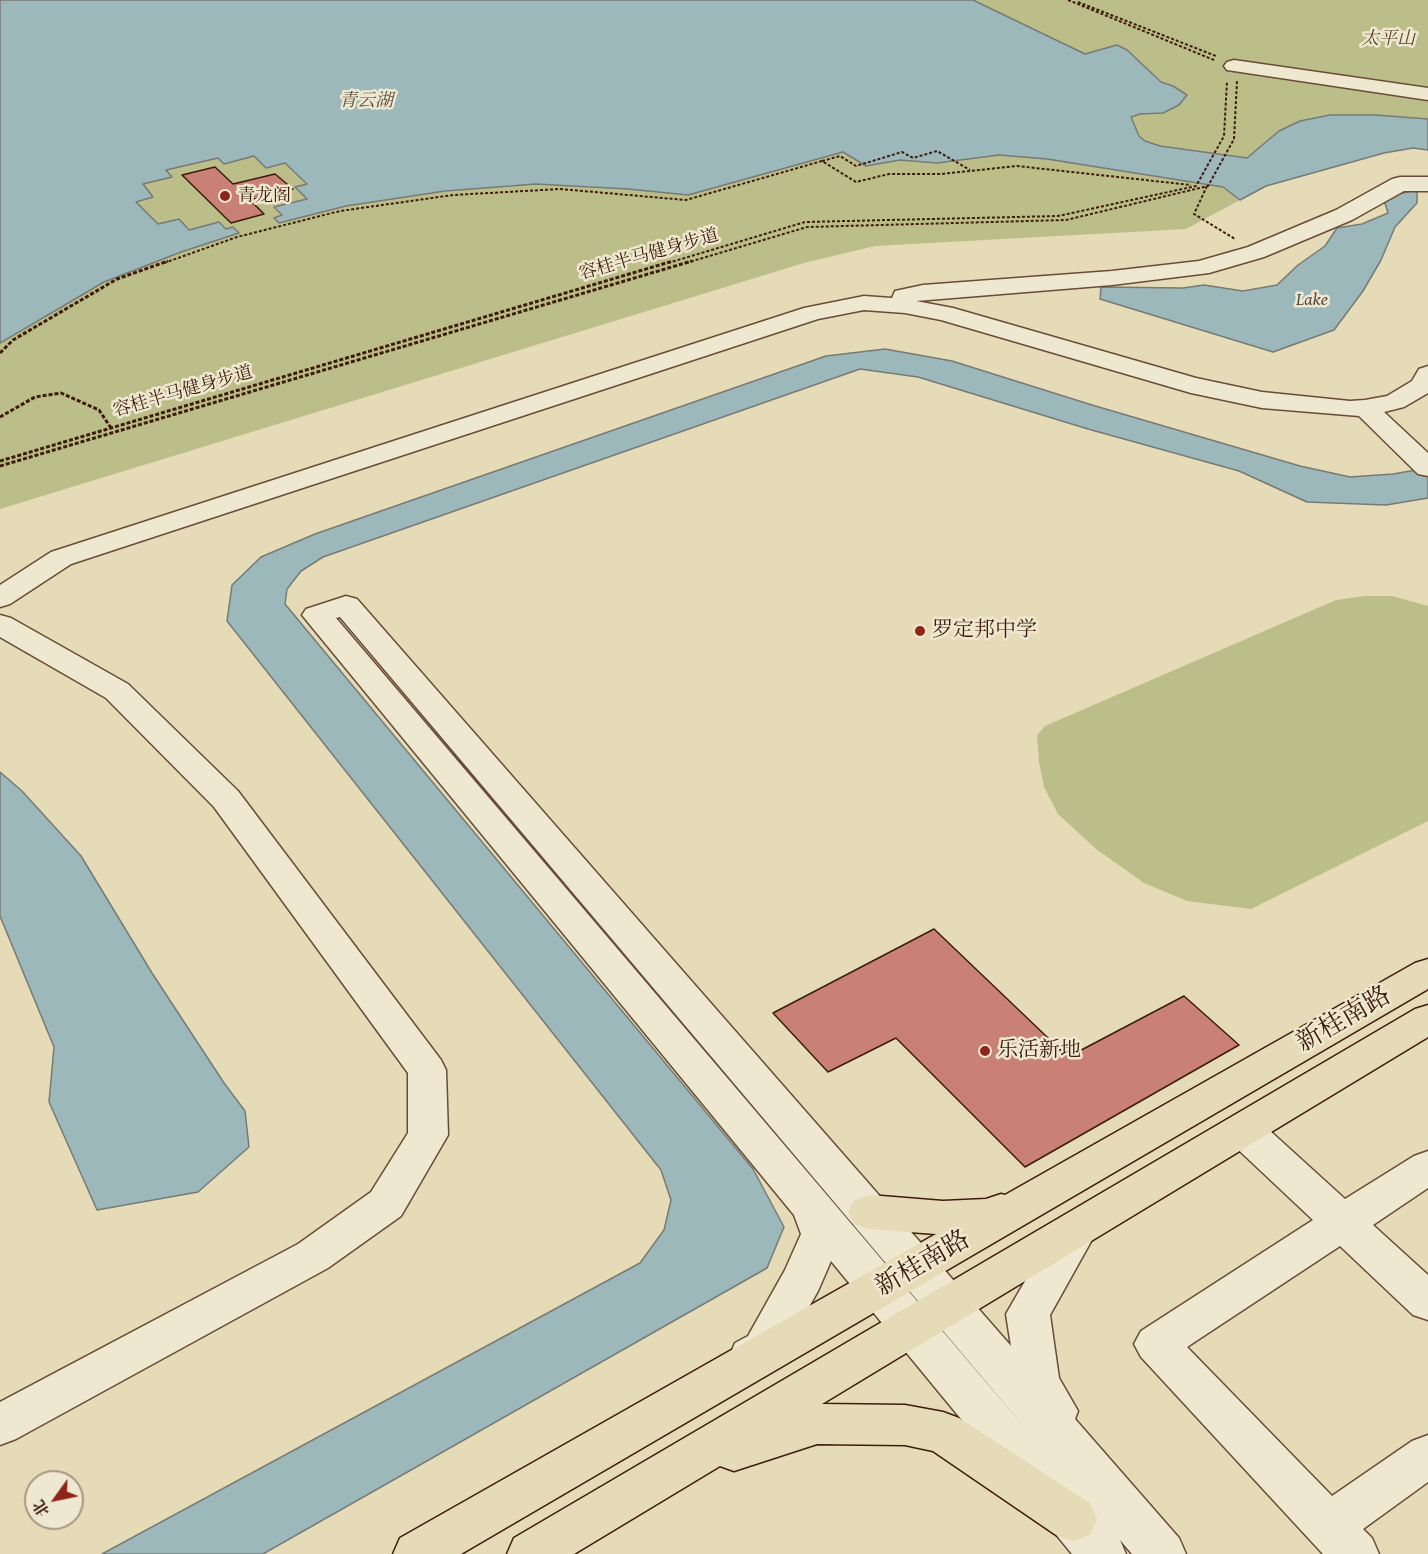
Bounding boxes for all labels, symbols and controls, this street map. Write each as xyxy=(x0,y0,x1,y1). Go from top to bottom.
park label: 太平山 xyxy=(1361,28,1415,50)
water label: 青云湖 xyxy=(339,90,393,112)
place label: 青龙阁 xyxy=(237,185,291,207)
marker: 青龙阁 xyxy=(218,189,232,203)
street label: 容桂半马健身步道 xyxy=(577,225,721,285)
water label: Lake xyxy=(1296,289,1328,311)
street label: 容桂半马健身步道 xyxy=(111,362,255,422)
place label: 罗定邦中学 xyxy=(932,618,1037,644)
marker: 罗定邦中学 xyxy=(913,624,927,638)
street label: 新桂南路 xyxy=(1291,980,1397,1060)
place label: 乐活新地 xyxy=(997,1038,1081,1064)
marker: 乐活新地 xyxy=(978,1044,992,1058)
street label: 新桂南路 xyxy=(870,1224,976,1304)
north arrow xyxy=(24,1470,84,1530)
text: 北 xyxy=(26,1495,55,1522)

